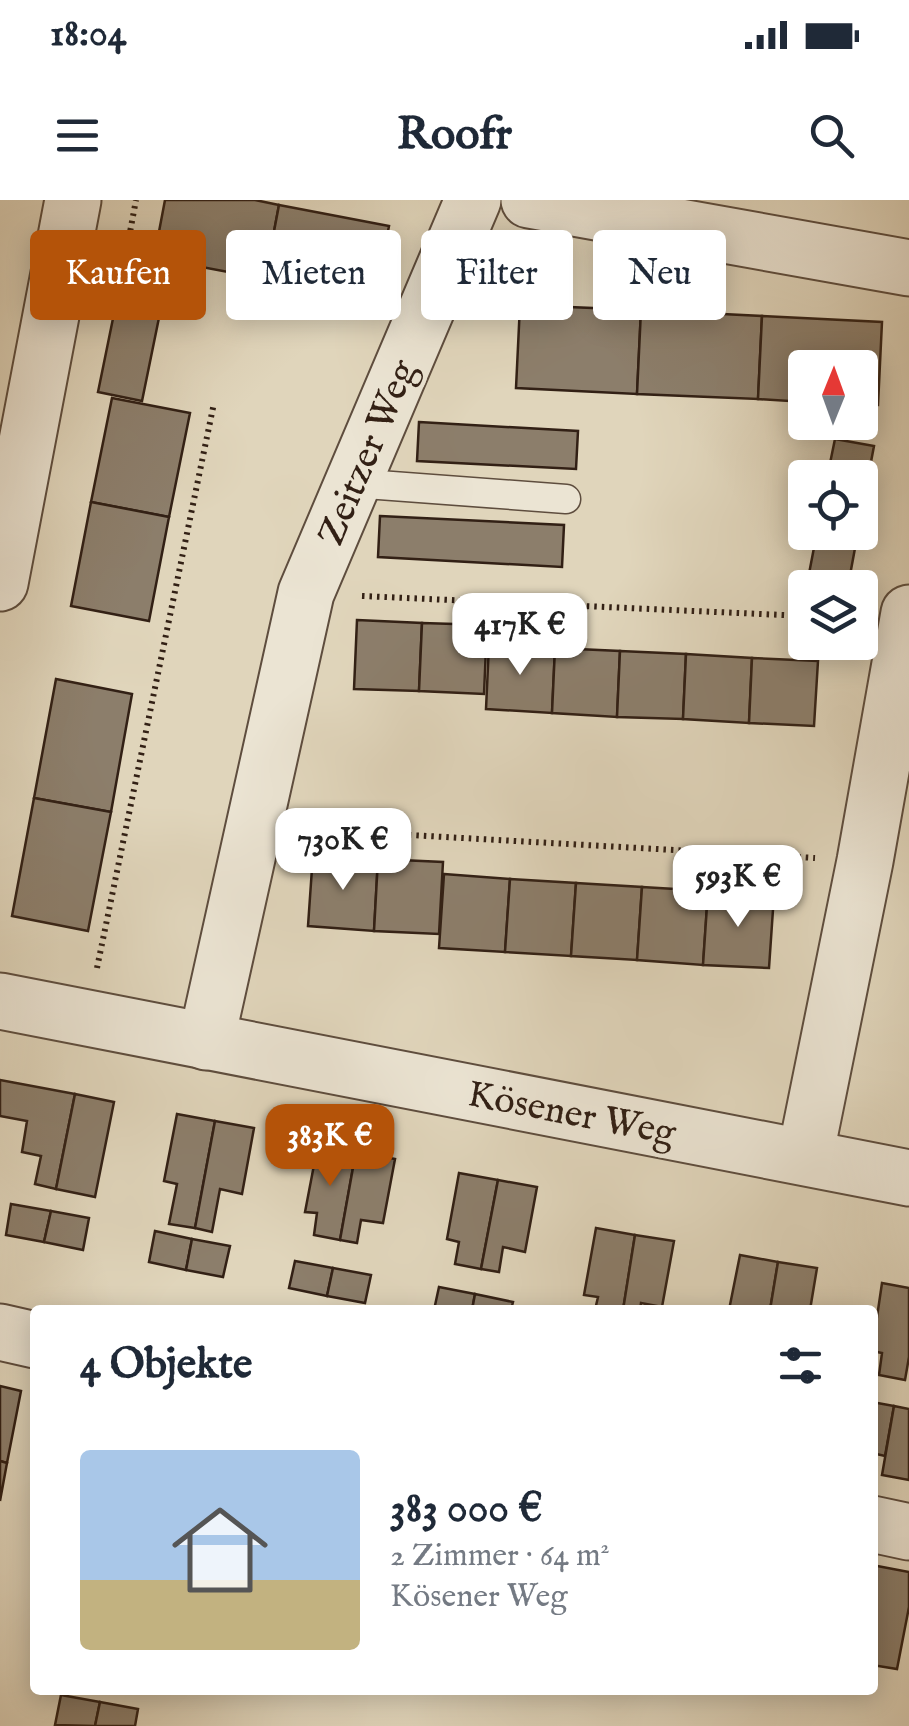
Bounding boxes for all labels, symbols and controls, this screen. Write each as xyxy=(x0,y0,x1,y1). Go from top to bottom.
text: 18:04 xyxy=(50,11,126,59)
text: Roofr xyxy=(397,107,512,164)
icon: menu xyxy=(50,108,105,163)
icon: search xyxy=(804,108,859,163)
chip: Kaufen xyxy=(30,230,206,320)
chip: Mieten xyxy=(226,230,401,320)
chip: Filter xyxy=(421,230,573,320)
chip: Neu xyxy=(593,230,726,320)
north arrow xyxy=(788,350,878,440)
map controls xyxy=(788,350,878,660)
street label: Zeitzer Weg xyxy=(308,353,429,553)
button: locate xyxy=(788,460,878,550)
button: layers xyxy=(788,570,878,660)
pin: 417K € xyxy=(439,593,601,678)
text: 417K € xyxy=(474,605,566,646)
pin: 730K € xyxy=(262,808,424,893)
text: 730K € xyxy=(297,820,389,861)
pin: 593K € xyxy=(657,845,819,930)
text: 593K € xyxy=(695,857,781,898)
street label: Kösener Weg xyxy=(463,1071,680,1159)
pin: 383K € xyxy=(249,1104,411,1189)
text: 383K € xyxy=(287,1116,373,1157)
icon: filters xyxy=(773,1338,828,1393)
text: 4 Objekte xyxy=(80,1339,252,1392)
text: 383 000 € xyxy=(390,1483,543,1536)
icon: home xyxy=(160,1490,280,1610)
text: 2 Zimmer · 64 m² xyxy=(390,1536,610,1577)
text: Kösener Weg xyxy=(390,1577,568,1618)

